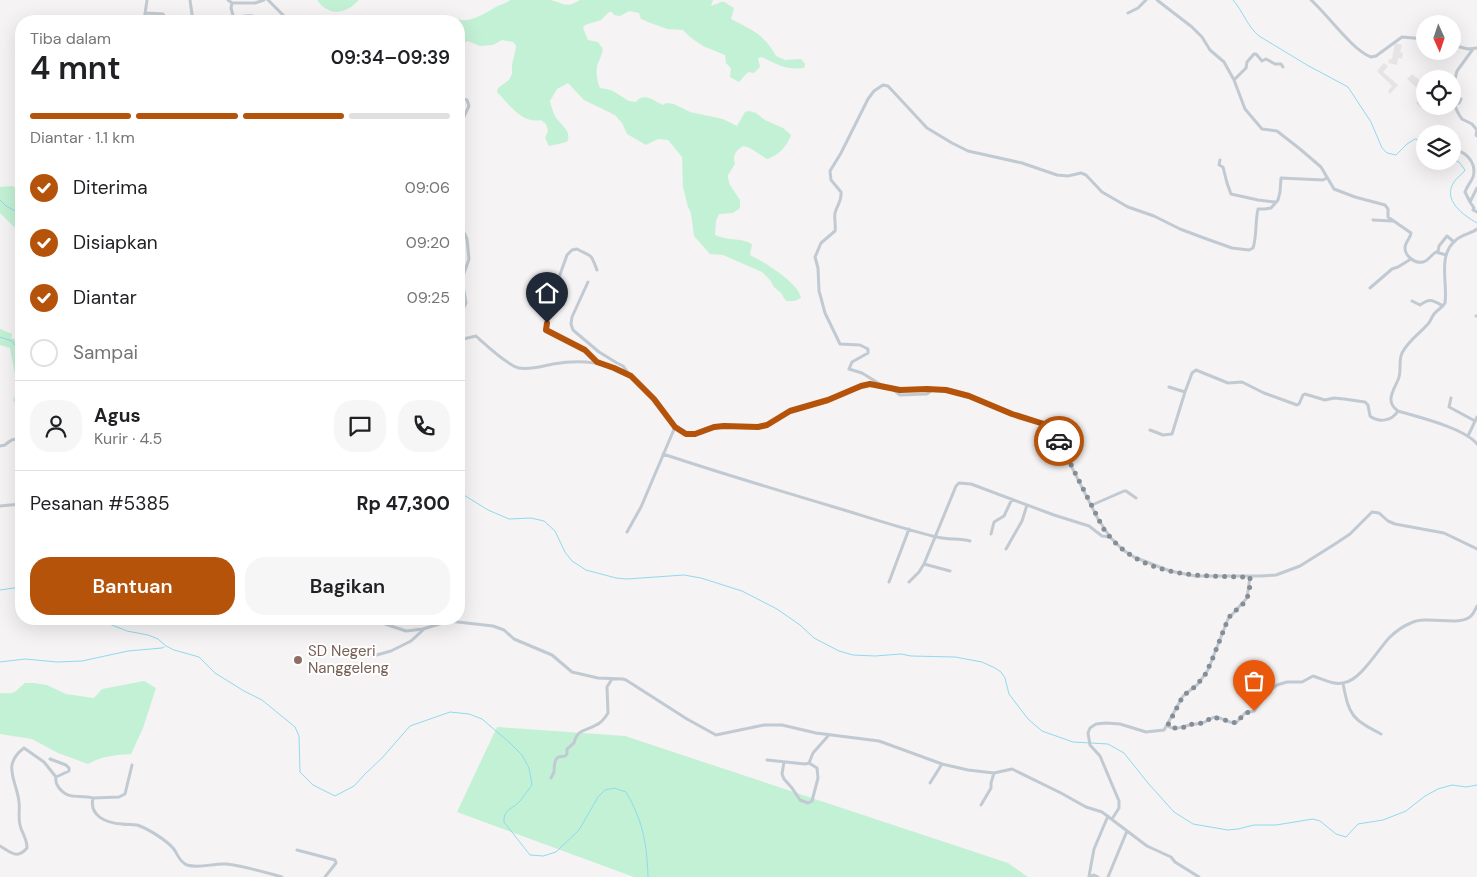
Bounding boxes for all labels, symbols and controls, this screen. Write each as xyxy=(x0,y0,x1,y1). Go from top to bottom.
north arrow xyxy=(1416,15,1461,60)
map controls xyxy=(1416,15,1461,170)
text: Tiba dalam xyxy=(30,28,111,49)
text: 09:34–09:39 xyxy=(331,45,450,70)
text: 4 mnt xyxy=(30,47,121,89)
button: locate xyxy=(1416,70,1461,115)
button: layers xyxy=(1416,125,1461,170)
text: Diantar · 1.1 km xyxy=(30,127,135,148)
icon: check xyxy=(30,174,58,202)
text: Diterima xyxy=(73,175,147,200)
text: 09:06 xyxy=(405,177,450,198)
icon: check xyxy=(30,229,58,257)
text: Disiapkan xyxy=(73,230,158,255)
text: 09:20 xyxy=(406,232,450,253)
pin xyxy=(526,272,568,323)
icon: home xyxy=(533,279,561,307)
icon: check xyxy=(30,284,58,312)
text: Diantar xyxy=(73,285,137,310)
text: 09:25 xyxy=(407,287,450,308)
text: Sampai xyxy=(73,340,138,365)
button: person xyxy=(30,400,82,452)
button: chat xyxy=(334,400,386,452)
button: phone xyxy=(398,400,450,452)
text: Agus xyxy=(94,403,141,428)
courier xyxy=(1034,416,1084,466)
icon: car xyxy=(1045,427,1073,455)
text: Kurir · 4.5 xyxy=(94,428,162,449)
text: Pesanan #5385 xyxy=(30,491,170,516)
text: Rp 47,300 xyxy=(357,491,450,516)
button: Bantuan xyxy=(30,557,235,615)
button: Bagikan xyxy=(245,557,450,615)
place label: SD Negeri Nanggeleng xyxy=(308,641,389,678)
marker: SD Negeri Nanggeleng xyxy=(292,654,304,666)
pin xyxy=(1233,660,1275,711)
icon: bag xyxy=(1240,667,1268,695)

